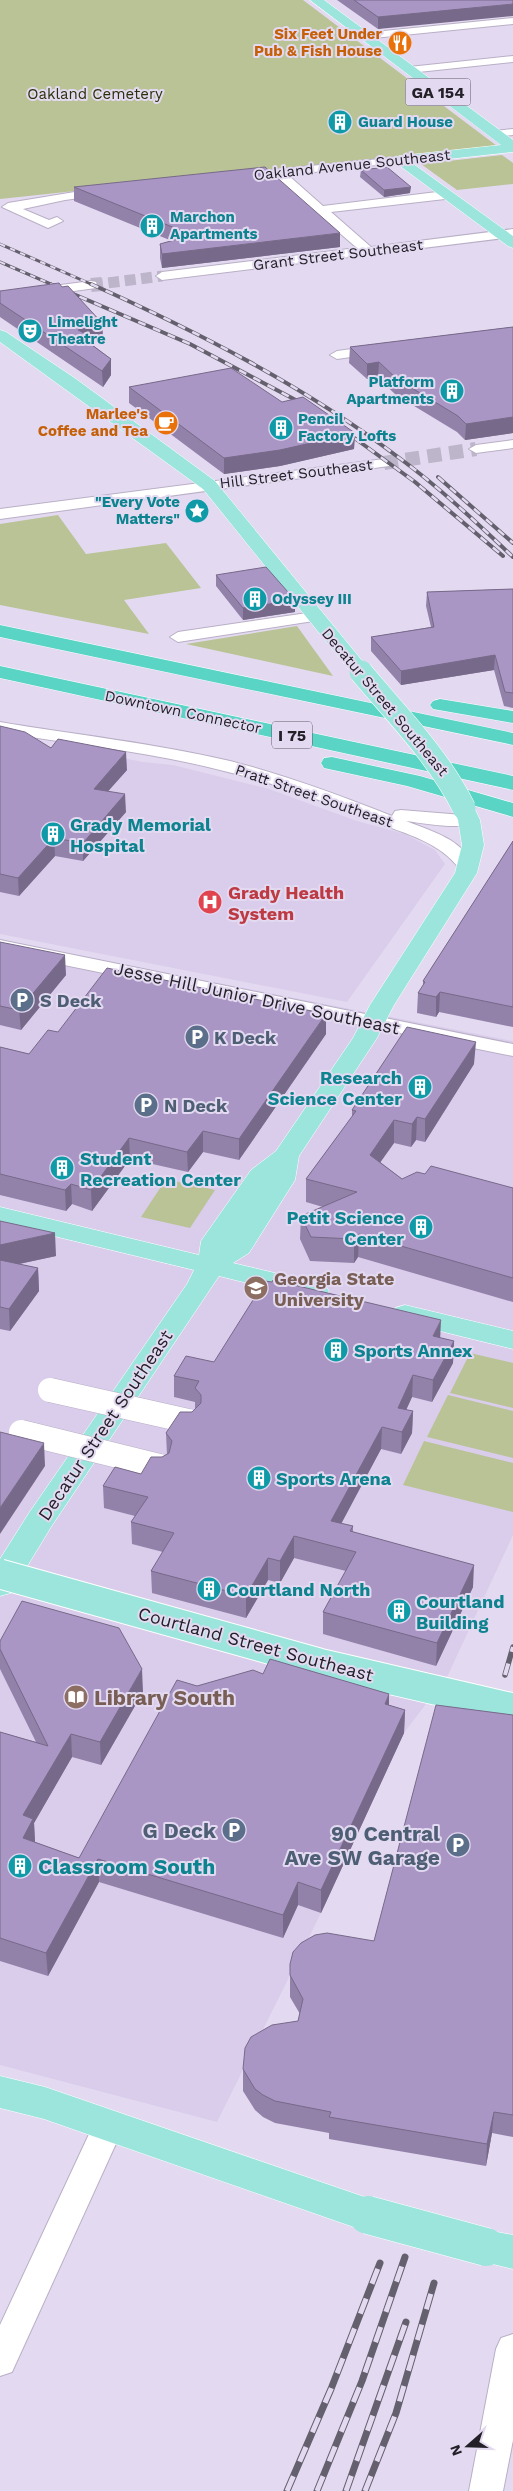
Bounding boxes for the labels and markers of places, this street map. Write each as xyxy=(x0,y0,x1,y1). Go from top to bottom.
place label: Six Feet Under Pub & Fish House xyxy=(254,25,383,60)
restaurant icon: Six Feet Under Pub & Fish House xyxy=(387,30,413,56)
building icon: Guard House xyxy=(327,109,353,135)
place label: Guard House xyxy=(358,113,453,131)
place label: Marchon Apartments xyxy=(170,208,258,243)
building icon: Marchon Apartments xyxy=(139,213,165,239)
place label: Limelight Theatre xyxy=(48,313,118,348)
theatre icon: Limelight Theatre xyxy=(17,318,43,344)
place label: Platform Apartments xyxy=(346,373,434,408)
building icon: Platform Apartments xyxy=(439,378,465,404)
place label: Marlee's Coffee and Tea xyxy=(38,405,148,440)
cafe icon: Marlee's Coffee and Tea xyxy=(153,410,179,436)
place label: Pencil Factory Lofts xyxy=(298,410,396,445)
building icon: Pencil Factory Lofts xyxy=(268,415,294,441)
place label: "Every Vote Matters" xyxy=(95,493,180,528)
place icon: "Every Vote Matters" xyxy=(184,498,210,524)
building icon: Odyssey III xyxy=(242,586,268,612)
place label: Odyssey III xyxy=(272,590,352,608)
place label: Grady Memorial Hospital xyxy=(70,814,211,856)
building icon: Grady Memorial Hospital xyxy=(40,821,66,847)
place label: Grady Health System xyxy=(228,882,344,924)
hospital icon: Grady Health System xyxy=(197,889,223,915)
parking icon: S Deck xyxy=(9,987,35,1013)
place label: S Deck xyxy=(40,990,102,1011)
parking icon: K Deck xyxy=(184,1024,210,1050)
place label: K Deck xyxy=(214,1027,277,1048)
place label: Research Science Center xyxy=(268,1067,402,1109)
building icon: Research Science Center xyxy=(407,1074,433,1100)
parking icon: N Deck xyxy=(133,1092,159,1118)
place label: N Deck xyxy=(164,1095,228,1116)
place label: Student Recreation Center xyxy=(80,1148,241,1190)
building icon: Student Recreation Center xyxy=(49,1155,75,1181)
place label: Petit Science Center xyxy=(287,1207,404,1249)
building icon: Petit Science Center xyxy=(408,1214,434,1240)
place label: Georgia State University xyxy=(274,1268,394,1310)
school or university icon: Georgia State University xyxy=(243,1275,269,1301)
building icon: Sports Annex xyxy=(323,1337,349,1363)
place label: Sports Annex xyxy=(354,1340,473,1361)
building icon: Sports Arena xyxy=(246,1465,272,1491)
place label: Sports Arena xyxy=(276,1468,392,1489)
building icon: Courtland North xyxy=(196,1576,222,1602)
place label: Courtland North xyxy=(226,1579,370,1600)
place label: Courtland Building xyxy=(416,1591,504,1633)
building icon: Courtland Building xyxy=(386,1598,412,1624)
library icon: Library South xyxy=(63,1684,89,1710)
place label: Library South xyxy=(94,1685,235,1710)
parking icon: G Deck xyxy=(221,1817,247,1843)
place label: G Deck xyxy=(143,1818,217,1843)
place label: 90 Central Ave SW Garage xyxy=(285,1821,440,1870)
parking icon: 90 Central Ave SW Garage xyxy=(445,1832,471,1858)
building icon: Classroom South xyxy=(7,1853,33,1879)
place label: Classroom South xyxy=(38,1854,215,1879)

